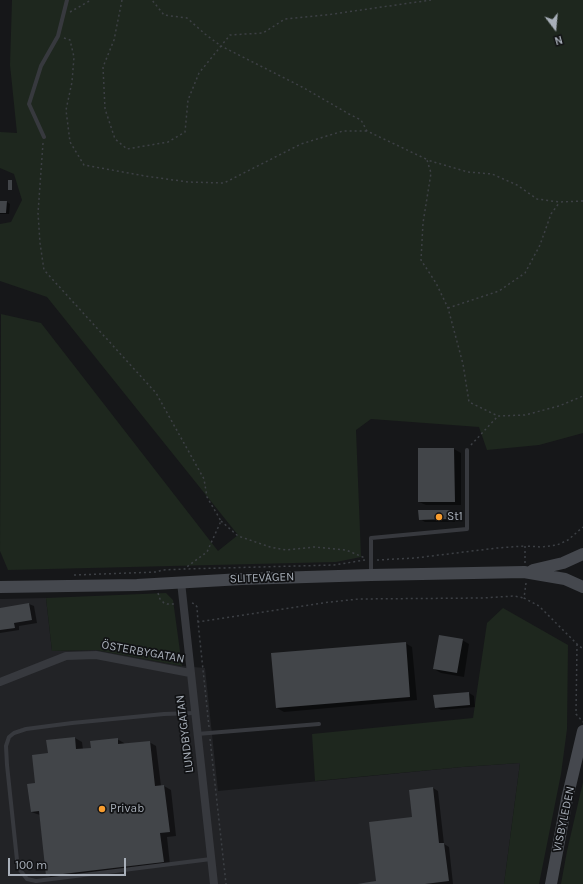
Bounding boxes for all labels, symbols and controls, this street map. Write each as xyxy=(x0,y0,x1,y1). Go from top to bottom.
north arrow xyxy=(535,8,575,48)
text: N xyxy=(553,33,564,47)
place label: St1 xyxy=(447,510,463,524)
marker: St1 xyxy=(434,512,444,522)
street label: SLITEVÄGEN xyxy=(229,570,295,586)
street label: ÖSTERBYGATAN xyxy=(100,638,186,666)
street label: LUNDBYGATAN xyxy=(173,694,197,774)
street label: VISBYLEDEN xyxy=(550,785,578,853)
place label: Privab xyxy=(110,802,144,816)
marker: Privab xyxy=(97,804,107,814)
scale bar xyxy=(10,850,128,876)
text: 100 m xyxy=(15,858,47,872)

